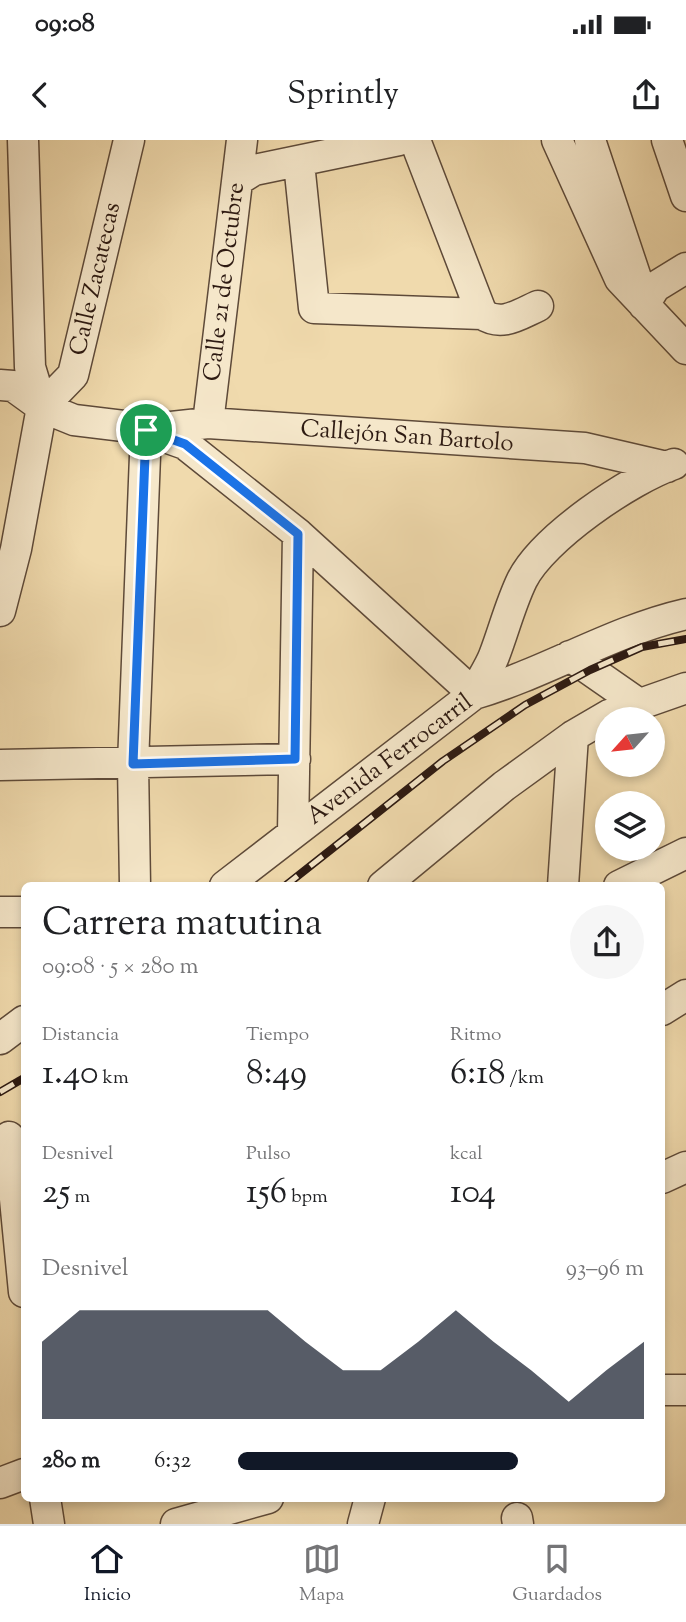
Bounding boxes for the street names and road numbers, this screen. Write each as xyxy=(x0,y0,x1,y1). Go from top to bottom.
street label: Calle 21 de Octubre xyxy=(196,181,254,383)
street label: Calle Zacatecas xyxy=(62,199,130,359)
street label: Callejón San Bartolo xyxy=(299,413,515,461)
street label: Avenida Ferrocarril xyxy=(300,686,480,834)

